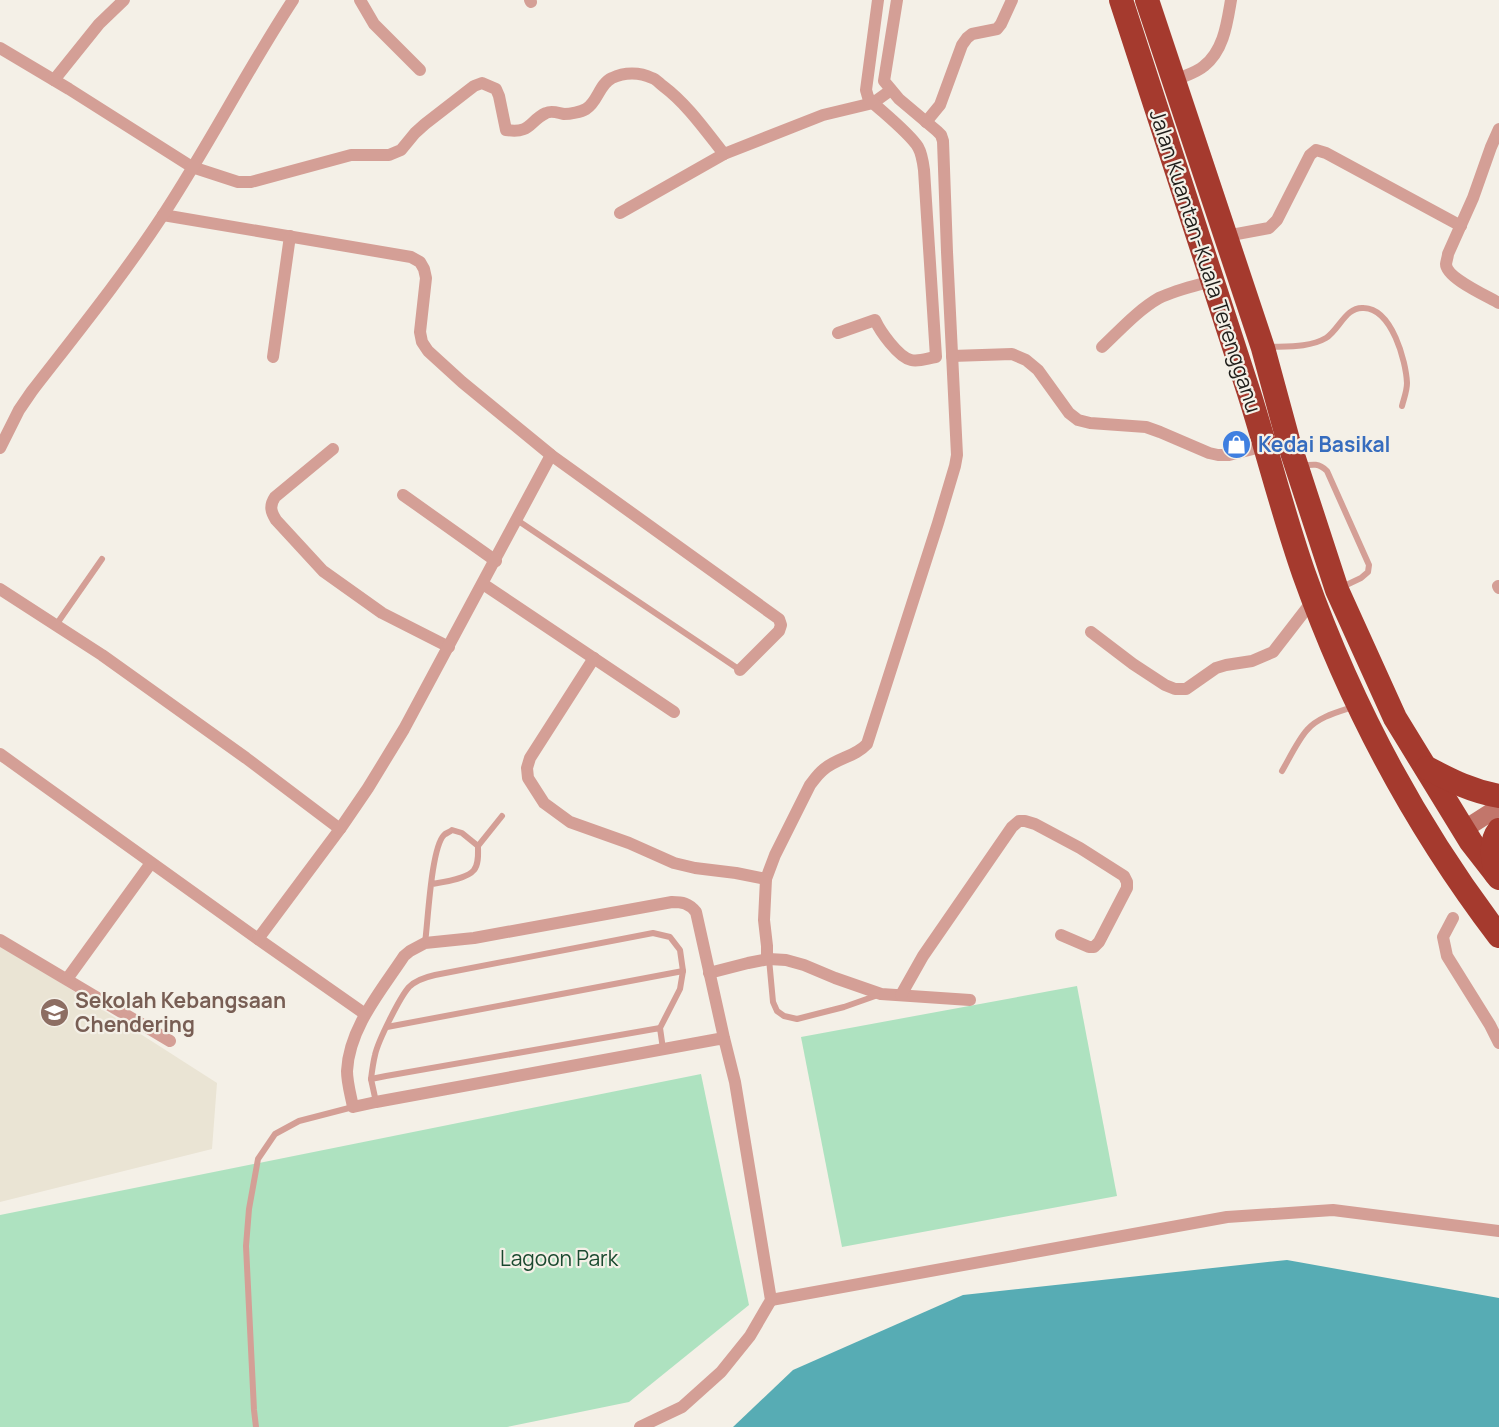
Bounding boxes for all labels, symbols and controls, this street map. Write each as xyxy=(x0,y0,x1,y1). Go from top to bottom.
street label: Jalan Kuantan-Kuala Terengganu xyxy=(1144,105,1268,416)
shop icon: Kedai Basikal xyxy=(1221,429,1253,461)
place label: Kedai Basikal xyxy=(1258,430,1390,458)
place label: Sekolah Kebangsaan Chendering xyxy=(75,986,286,1038)
school or university icon: Sekolah Kebangsaan Chendering xyxy=(38,997,70,1029)
park label: Lagoon Park xyxy=(500,1244,619,1272)

